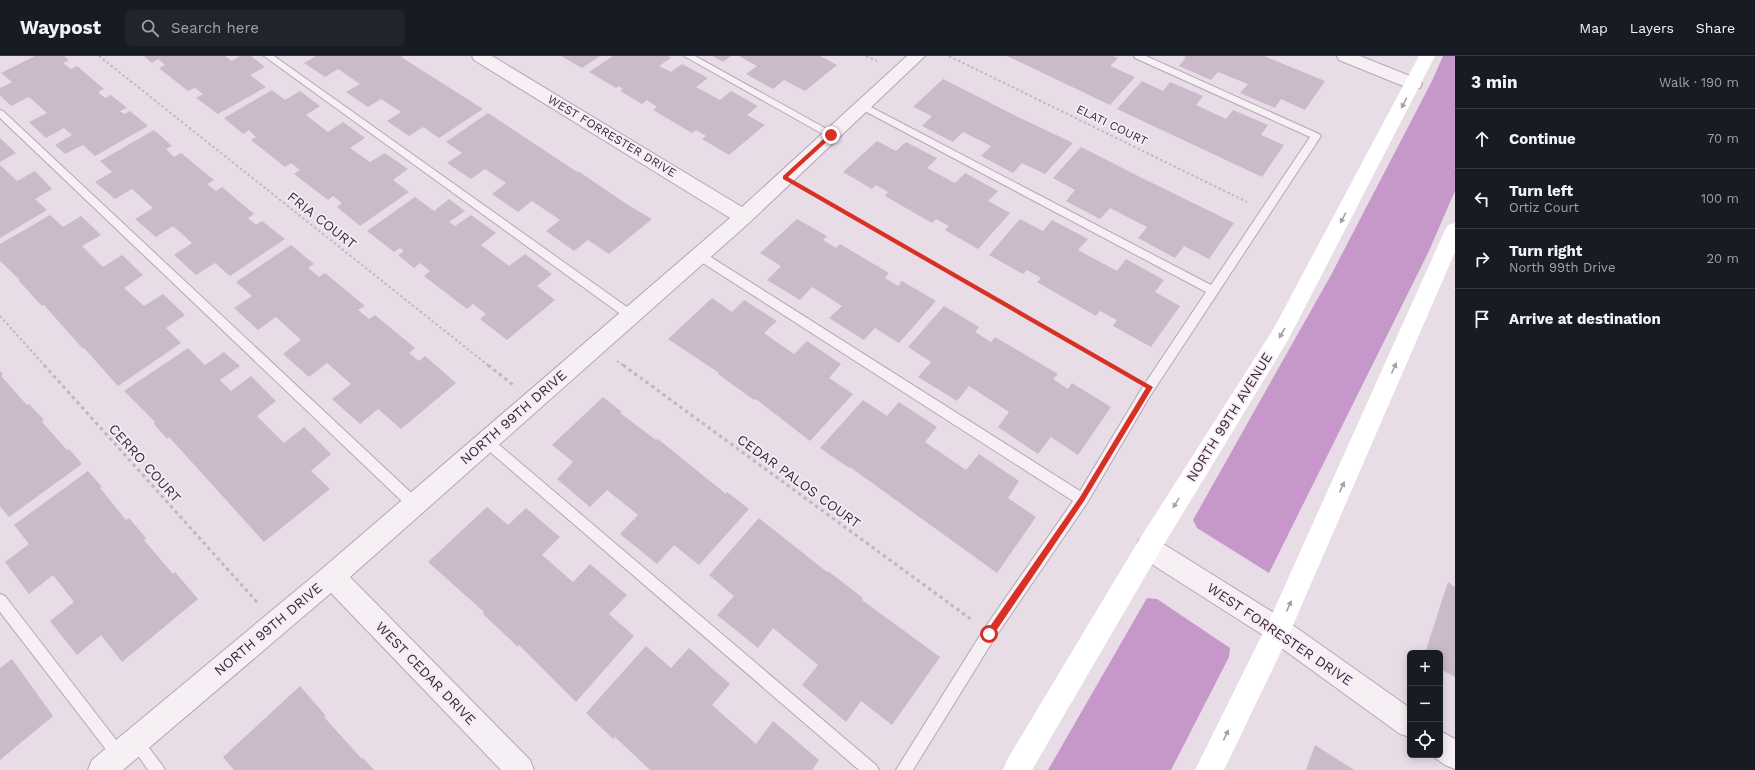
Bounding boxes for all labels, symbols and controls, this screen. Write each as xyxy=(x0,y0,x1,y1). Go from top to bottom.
search box xyxy=(125,10,405,46)
text: Waypost xyxy=(20,16,101,39)
icon: search xyxy=(139,17,161,39)
text: Search here xyxy=(171,19,259,37)
text: Map xyxy=(1579,20,1608,36)
text: Layers xyxy=(1630,20,1674,36)
text: Share xyxy=(1696,20,1735,36)
text: 3 min xyxy=(1471,72,1517,92)
text: Walk · 190 m xyxy=(1659,75,1739,90)
street label: WEST FORRESTER DRIVE xyxy=(545,92,679,180)
one-way arrow xyxy=(1400,98,1407,109)
street label: ELATI COURT xyxy=(1074,102,1150,148)
route end xyxy=(822,126,840,144)
icon: ahead xyxy=(1471,128,1493,150)
text: Continue xyxy=(1509,130,1576,148)
text: 70 m xyxy=(1707,131,1739,146)
text: Turn left xyxy=(1509,182,1573,200)
street label: FRIA COURT xyxy=(284,188,360,252)
icon: left xyxy=(1471,188,1493,210)
text: 100 m xyxy=(1701,191,1739,206)
text: Ortiz Court xyxy=(1509,200,1579,215)
one-way arrow xyxy=(1339,212,1346,224)
text: Turn right xyxy=(1509,242,1582,260)
icon: right xyxy=(1471,248,1493,270)
text: 20 m xyxy=(1707,251,1739,266)
text: North 99th Drive xyxy=(1509,260,1615,275)
icon: arrive xyxy=(1471,308,1493,330)
text: Arrive at destination xyxy=(1509,310,1661,328)
one-way arrow xyxy=(1278,327,1285,339)
street label: NORTH 99TH AVENUE xyxy=(1183,350,1275,484)
one-way arrow xyxy=(1391,362,1397,373)
street label: NORTH 99TH DRIVE xyxy=(457,366,569,467)
street label: CERRO COURT xyxy=(106,421,185,506)
street label: CEDAR PALOS COURT xyxy=(734,431,864,531)
one-way arrow xyxy=(1339,480,1345,492)
one-way arrow xyxy=(1172,498,1180,508)
street label: NORTH 99TH DRIVE xyxy=(211,579,325,679)
street label: WEST FORRESTER DRIVE xyxy=(1204,579,1356,689)
one-way arrow xyxy=(1286,600,1292,611)
street label: WEST CEDAR DRIVE xyxy=(373,618,479,728)
route start xyxy=(980,625,998,643)
map controls xyxy=(1407,650,1443,758)
button: + xyxy=(1407,650,1443,686)
button: − xyxy=(1407,686,1443,722)
button: locate xyxy=(1407,722,1443,758)
one-way arrow xyxy=(1223,729,1229,741)

